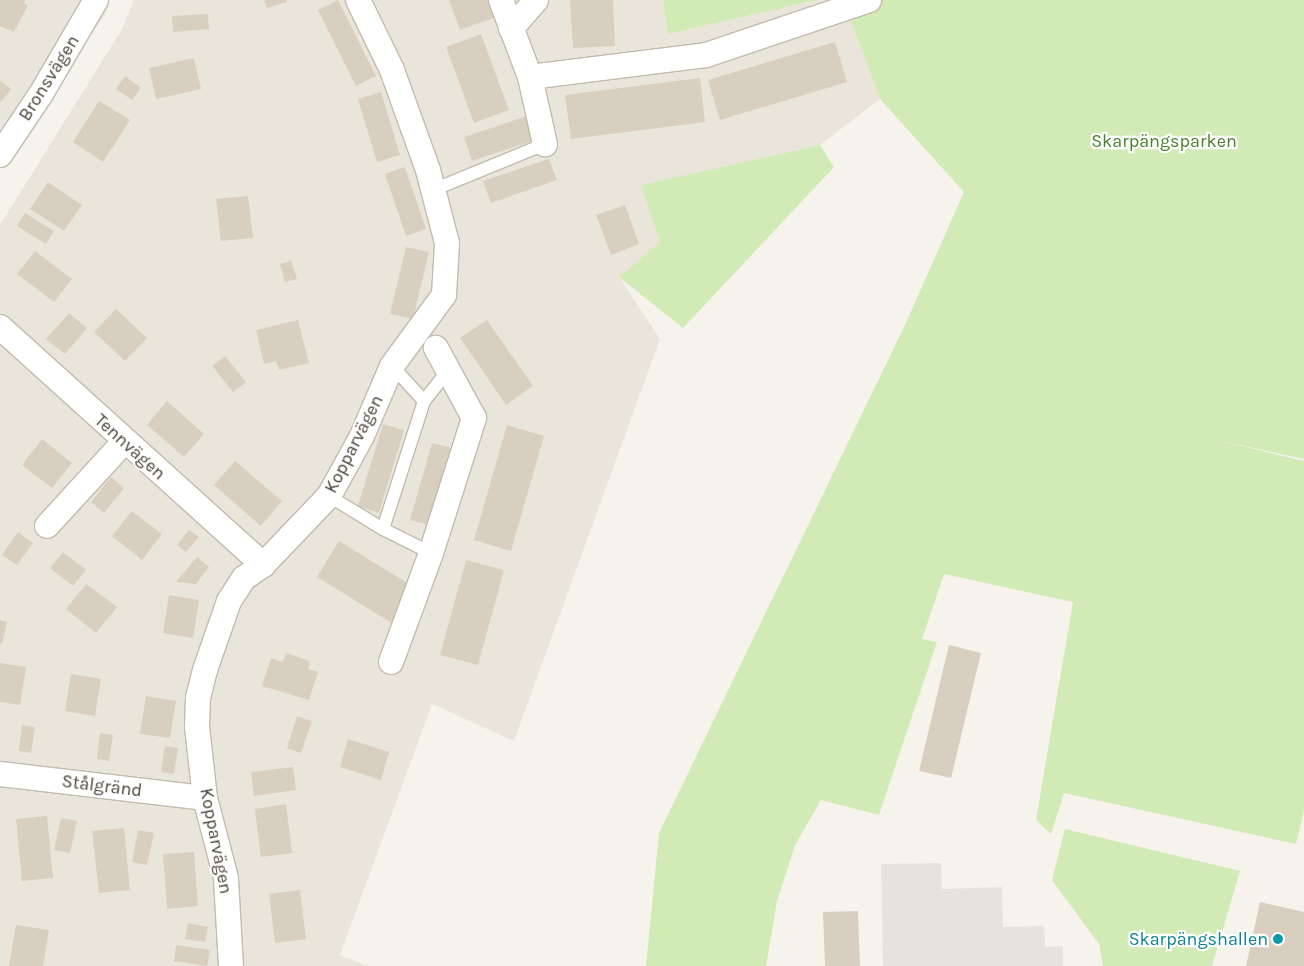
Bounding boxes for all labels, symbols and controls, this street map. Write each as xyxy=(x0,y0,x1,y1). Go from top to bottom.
street label: Bronsvägen xyxy=(14,31,84,125)
park label: Skarpängsparken xyxy=(1091,130,1237,152)
street label: Kopparvägen xyxy=(320,391,388,497)
street label: Tennvägen xyxy=(90,410,170,484)
street label: Stålgränd xyxy=(61,770,143,802)
street label: Kopparvägen xyxy=(195,786,237,896)
place label: Skarpängshallen xyxy=(1129,928,1268,950)
marker: Skarpängshallen xyxy=(1272,933,1284,945)

